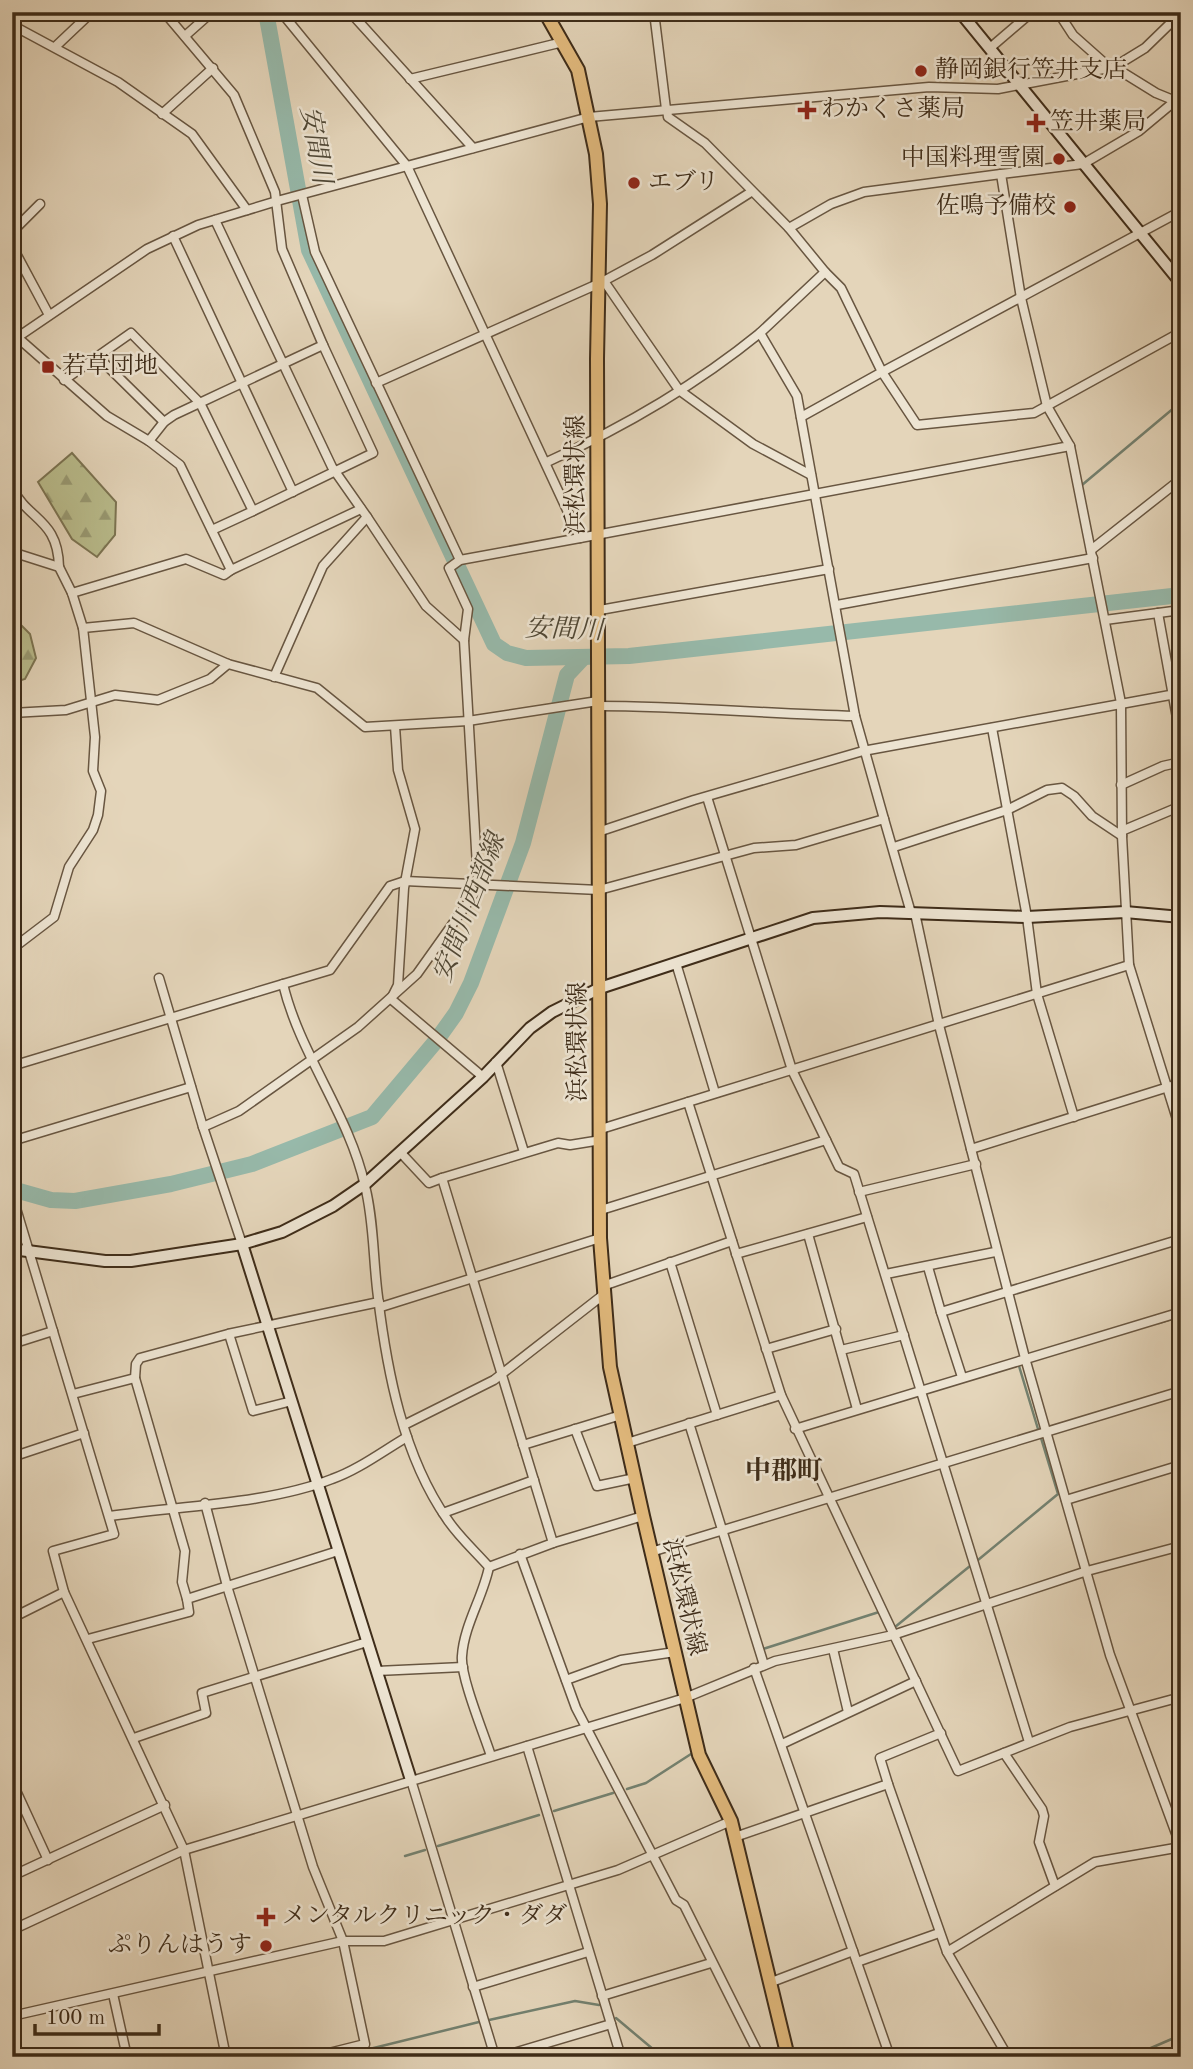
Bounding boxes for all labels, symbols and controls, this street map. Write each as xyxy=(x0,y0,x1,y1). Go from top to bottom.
place label: 静岡銀行笠井支店 xyxy=(935,56,1127,83)
marker: 静岡銀行笠井支店 xyxy=(913,63,929,79)
place label: わかくさ薬局 xyxy=(821,95,965,122)
marker: わかくさ薬局 xyxy=(799,102,815,118)
water label: 安間川 xyxy=(295,104,337,189)
place label: 笠井薬局 xyxy=(1050,108,1146,135)
marker: 笠井薬局 xyxy=(1028,115,1044,131)
place label: 中国料理雪園 xyxy=(901,144,1045,171)
marker: 中国料理雪園 xyxy=(1051,151,1067,167)
place label: エブリ xyxy=(648,169,719,195)
marker: エブリ xyxy=(626,175,642,191)
place label: 佐鳴予備校 xyxy=(936,192,1056,219)
marker: 佐鳴予備校 xyxy=(1062,199,1078,215)
place label: 若草団地 xyxy=(62,352,158,379)
marker: 若草団地 xyxy=(40,359,56,375)
street label: 浜松環状線 xyxy=(562,415,589,535)
water label: 安間川 xyxy=(525,614,606,644)
water label: 安間川西部線 xyxy=(428,827,511,985)
street label: 浜松環状線 xyxy=(564,982,591,1102)
district label: 中郡町 xyxy=(745,1456,823,1485)
street label: 浜松環状線 xyxy=(658,1535,711,1658)
place label: メンタルクリニック・ダダ xyxy=(282,1903,567,1929)
marker: メンタルクリニック・ダダ xyxy=(256,1907,276,1927)
place label: ぷりんはうす xyxy=(108,1932,252,1958)
marker: ぷりんはうす xyxy=(258,1938,274,1954)
scale bar xyxy=(35,1992,159,2036)
text: 100 m xyxy=(46,2008,105,2029)

